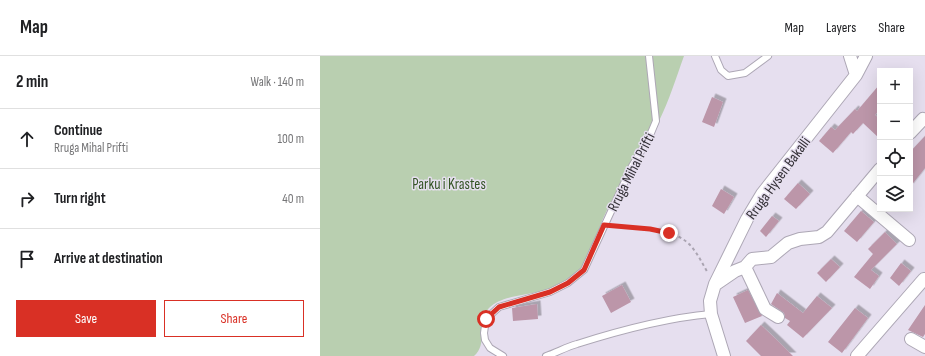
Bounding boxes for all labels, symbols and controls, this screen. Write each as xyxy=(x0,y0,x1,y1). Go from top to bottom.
text: Map xyxy=(20,16,48,39)
text: Map xyxy=(784,19,804,36)
text: Layers xyxy=(826,19,856,36)
text: Share xyxy=(878,19,905,36)
map controls xyxy=(877,68,913,212)
button: + xyxy=(877,68,913,104)
text: 2 min xyxy=(16,72,48,92)
text: Walk · 140 m xyxy=(251,74,304,90)
button: − xyxy=(877,104,913,140)
text: Continue xyxy=(54,121,103,140)
icon: ahead xyxy=(16,128,38,150)
street label: Rruga Mihal Prifti xyxy=(604,130,659,215)
text: 100 m xyxy=(277,131,304,147)
street label: Rruga Hysen Bakalli xyxy=(742,133,815,223)
text: Rruga Mihal Prifti xyxy=(54,140,128,156)
button: locate xyxy=(877,140,913,176)
park label: Parku i Krastes xyxy=(412,175,486,194)
button: layers xyxy=(877,176,913,212)
icon: right xyxy=(16,188,38,210)
text: Turn right xyxy=(54,189,106,208)
text: 40 m xyxy=(282,191,304,207)
route end xyxy=(660,224,678,242)
icon: arrive xyxy=(16,248,38,270)
text: Arrive at destination xyxy=(54,249,163,268)
button: Save xyxy=(16,300,156,337)
button: Share xyxy=(164,300,304,337)
route start xyxy=(477,310,495,328)

